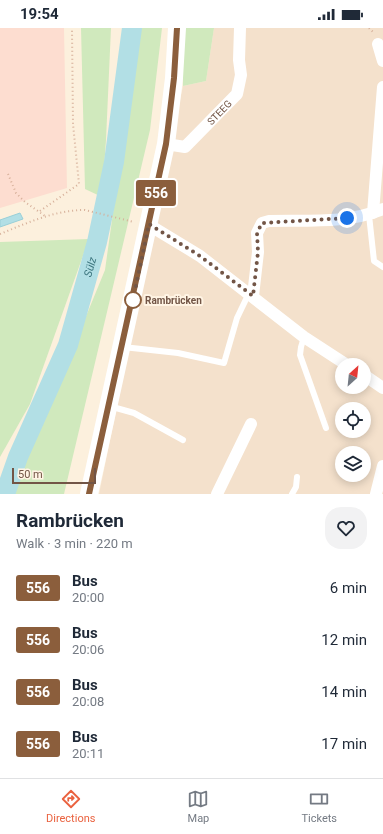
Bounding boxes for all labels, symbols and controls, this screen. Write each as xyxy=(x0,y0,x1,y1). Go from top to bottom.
text: 19:54 xyxy=(20,5,59,23)
street label: STEEG xyxy=(205,98,234,127)
line badge: 556 xyxy=(133,180,179,206)
text: 556 xyxy=(144,185,168,201)
your location xyxy=(337,208,357,228)
water label: Sülz xyxy=(81,255,100,278)
marker: Rambrücken xyxy=(124,291,142,309)
place label: Rambrücken xyxy=(145,295,202,306)
north arrow xyxy=(335,358,371,394)
map controls xyxy=(335,358,371,482)
button: locate xyxy=(335,402,371,438)
button: layers xyxy=(335,446,371,482)
scale bar xyxy=(12,466,96,485)
text: 50 m xyxy=(18,468,43,481)
button: heart xyxy=(325,507,367,549)
text: Rambrücken xyxy=(16,509,124,532)
text: Walk · 3 min · 220 m xyxy=(16,536,133,551)
text: Bus xyxy=(72,572,98,590)
text: 6 min xyxy=(330,579,367,597)
text: 556 xyxy=(26,580,50,596)
text: 20:00 xyxy=(72,590,104,605)
text: Bus xyxy=(72,624,98,642)
text: 12 min xyxy=(321,631,367,649)
text: 556 xyxy=(26,632,50,648)
text: 20:06 xyxy=(72,642,104,657)
text: Bus xyxy=(72,676,98,694)
text: 14 min xyxy=(321,683,367,701)
text: 556 xyxy=(26,684,50,700)
text: 20:08 xyxy=(72,694,104,709)
text: Bus xyxy=(72,728,98,746)
text: 17 min xyxy=(321,735,367,753)
text: 556 xyxy=(26,736,50,752)
text: 20:11 xyxy=(72,746,104,761)
tab: Directions xyxy=(46,788,95,825)
tab: Map xyxy=(187,788,209,825)
tab: Tickets xyxy=(301,788,337,825)

